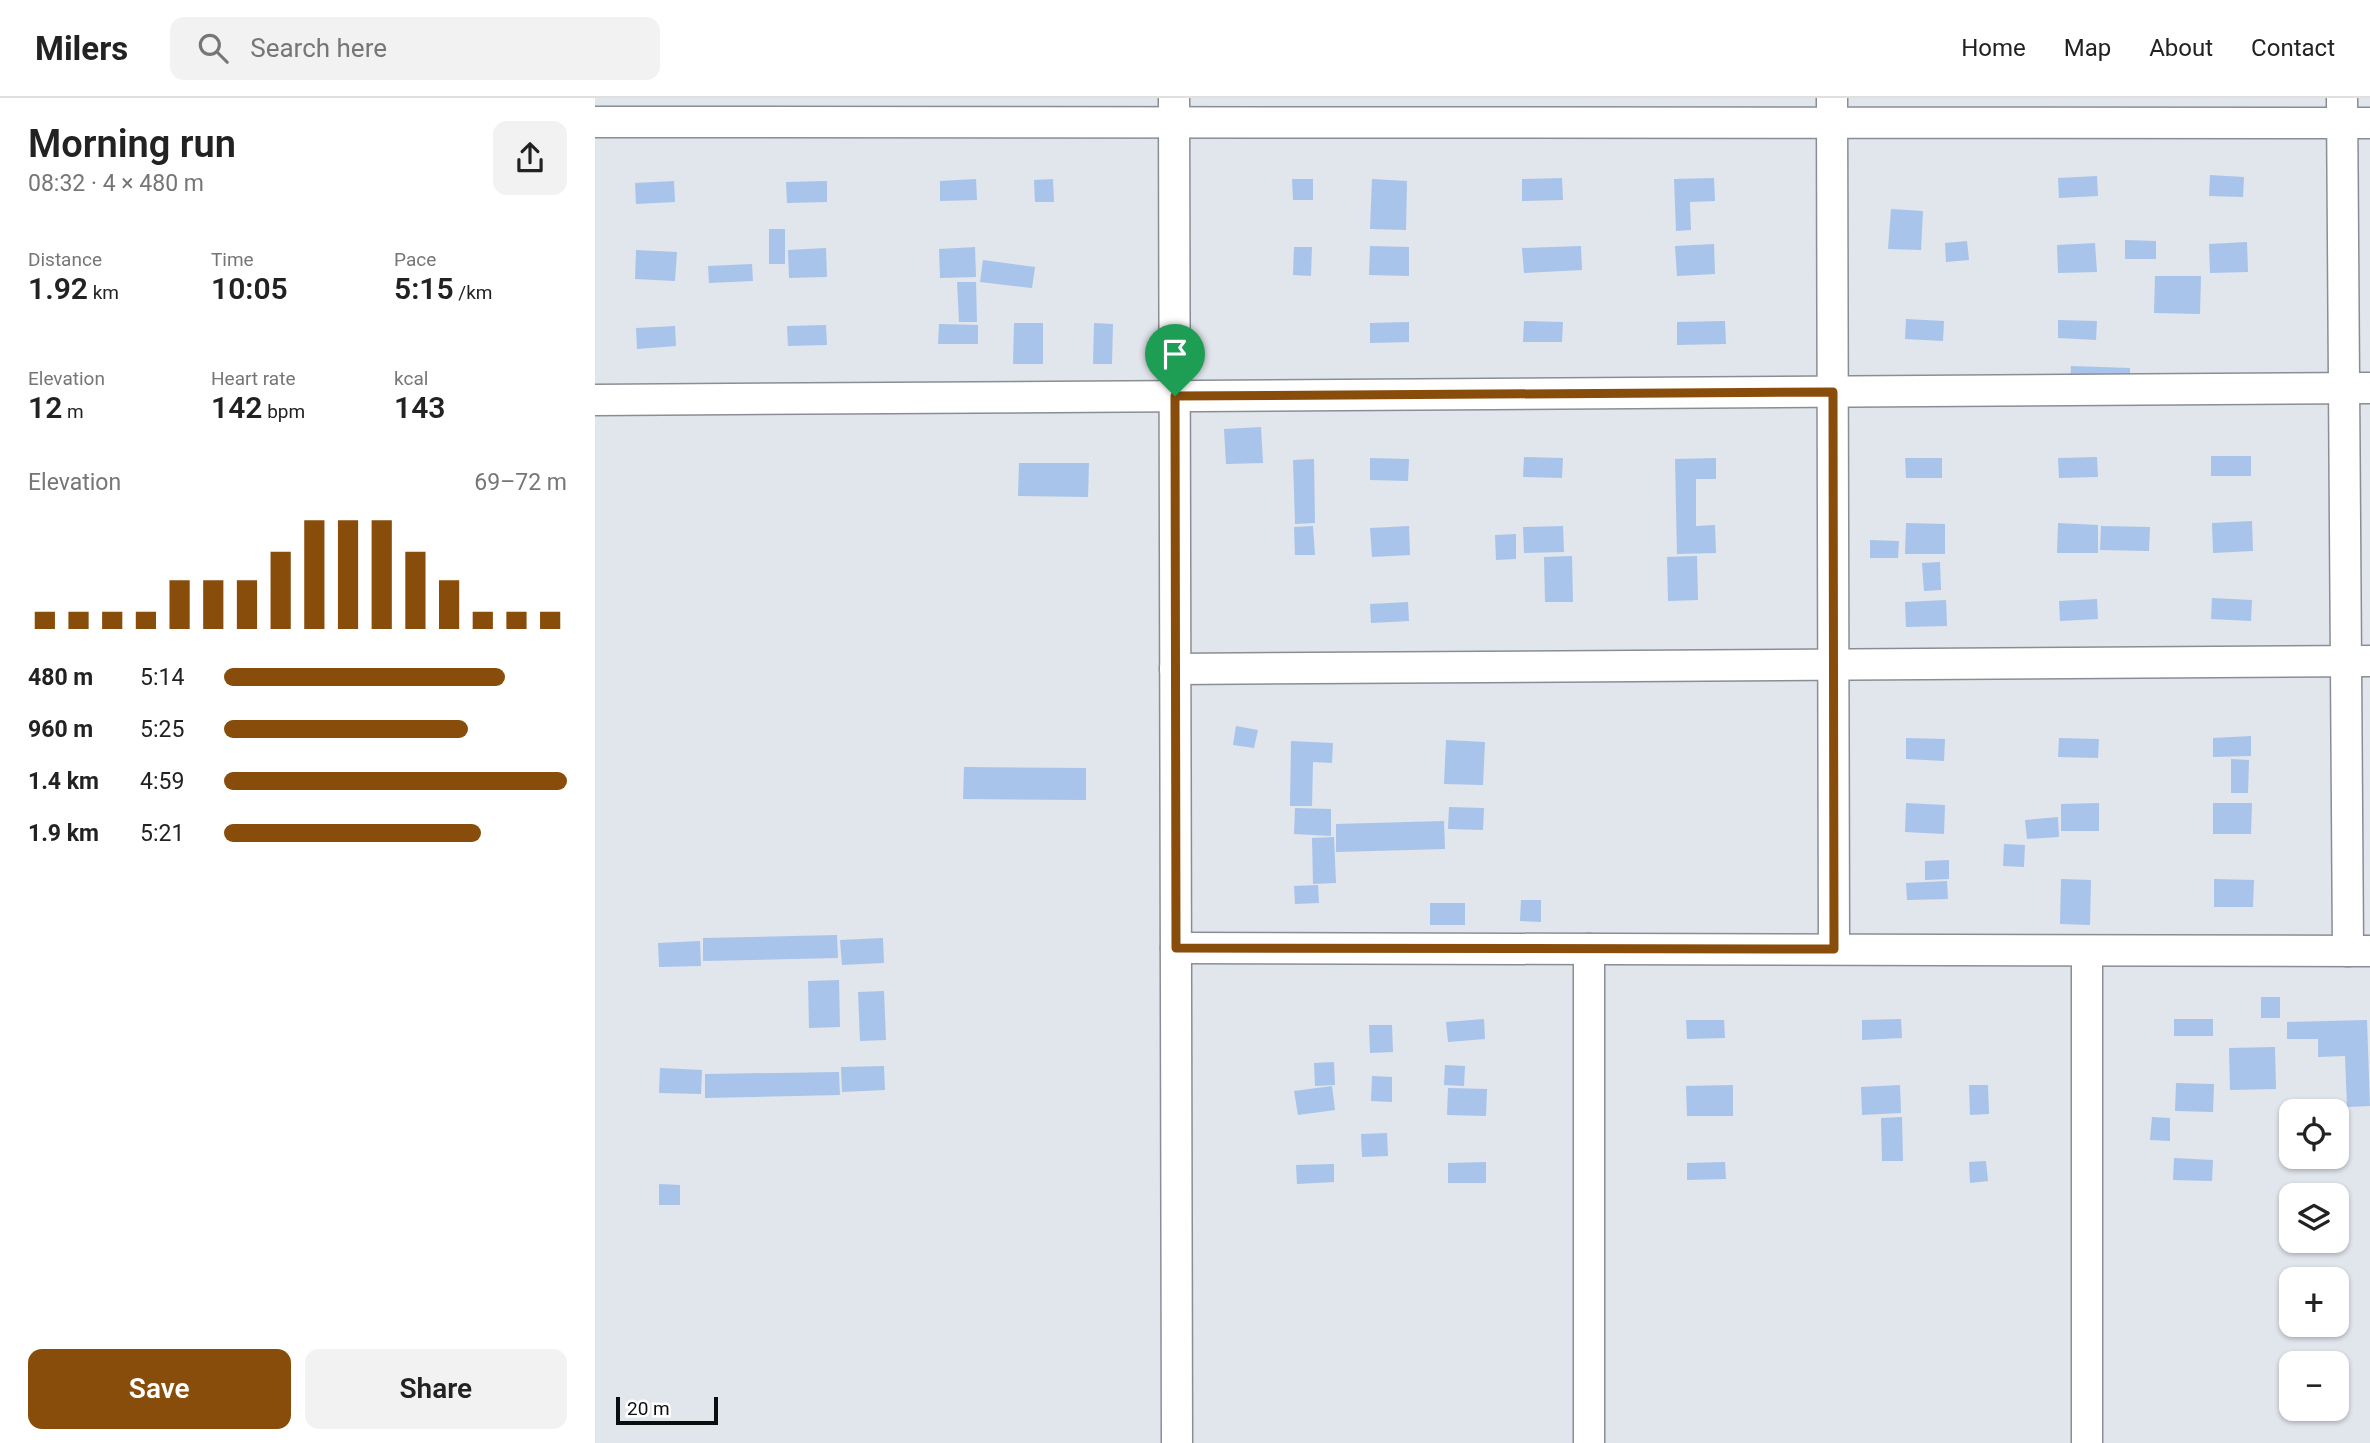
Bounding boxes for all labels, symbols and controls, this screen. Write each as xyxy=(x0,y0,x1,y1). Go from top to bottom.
search box xyxy=(170,17,660,80)
text: Milers xyxy=(35,29,128,68)
icon: search xyxy=(194,29,232,67)
text: Search here xyxy=(250,33,387,63)
text: Home xyxy=(1961,34,2026,62)
text: Map xyxy=(2064,34,2111,62)
text: About xyxy=(2149,34,2213,62)
text: Contact xyxy=(2251,34,2335,62)
button: share xyxy=(493,121,567,195)
text: Morning run xyxy=(28,122,236,166)
text: 08:32 · 4 × 480 m xyxy=(28,170,204,197)
text: Distance xyxy=(28,248,102,271)
text: Time xyxy=(211,248,254,271)
text: Pace xyxy=(394,248,436,271)
text: 1.92 xyxy=(28,271,88,306)
text: 10:05 xyxy=(211,271,288,306)
text: 5:15 xyxy=(394,271,454,306)
text: km xyxy=(88,281,119,304)
text: /km xyxy=(454,281,492,304)
pin xyxy=(1145,324,1205,396)
icon: arrive xyxy=(1156,335,1194,373)
text: Elevation xyxy=(28,367,105,390)
text: Heart rate xyxy=(211,367,296,390)
text: kcal xyxy=(394,367,428,390)
text: 12 xyxy=(28,390,62,425)
text: 142 xyxy=(211,390,262,425)
text: 143 xyxy=(394,390,445,425)
text: m xyxy=(62,400,84,423)
text: bpm xyxy=(262,400,305,423)
text: Elevation xyxy=(28,469,121,496)
text: 69–72 m xyxy=(474,469,567,496)
text: 480 m xyxy=(28,664,93,691)
text: 5:14 xyxy=(140,664,184,691)
text: 960 m xyxy=(28,716,93,743)
text: 5:25 xyxy=(140,716,184,743)
text: 1.4 km xyxy=(28,768,99,795)
text: 4:59 xyxy=(140,768,184,795)
text: 1.9 km xyxy=(28,820,99,847)
text: 5:21 xyxy=(140,820,184,847)
map controls xyxy=(2279,1099,2349,1421)
button: locate xyxy=(2279,1099,2349,1169)
button: layers xyxy=(2279,1183,2349,1253)
button: + xyxy=(2279,1267,2349,1337)
button: Save xyxy=(28,1349,291,1429)
button: Share xyxy=(305,1349,567,1429)
button: − xyxy=(2279,1351,2349,1421)
scale bar xyxy=(616,1394,717,1426)
text: 20 m xyxy=(627,1397,670,1420)

